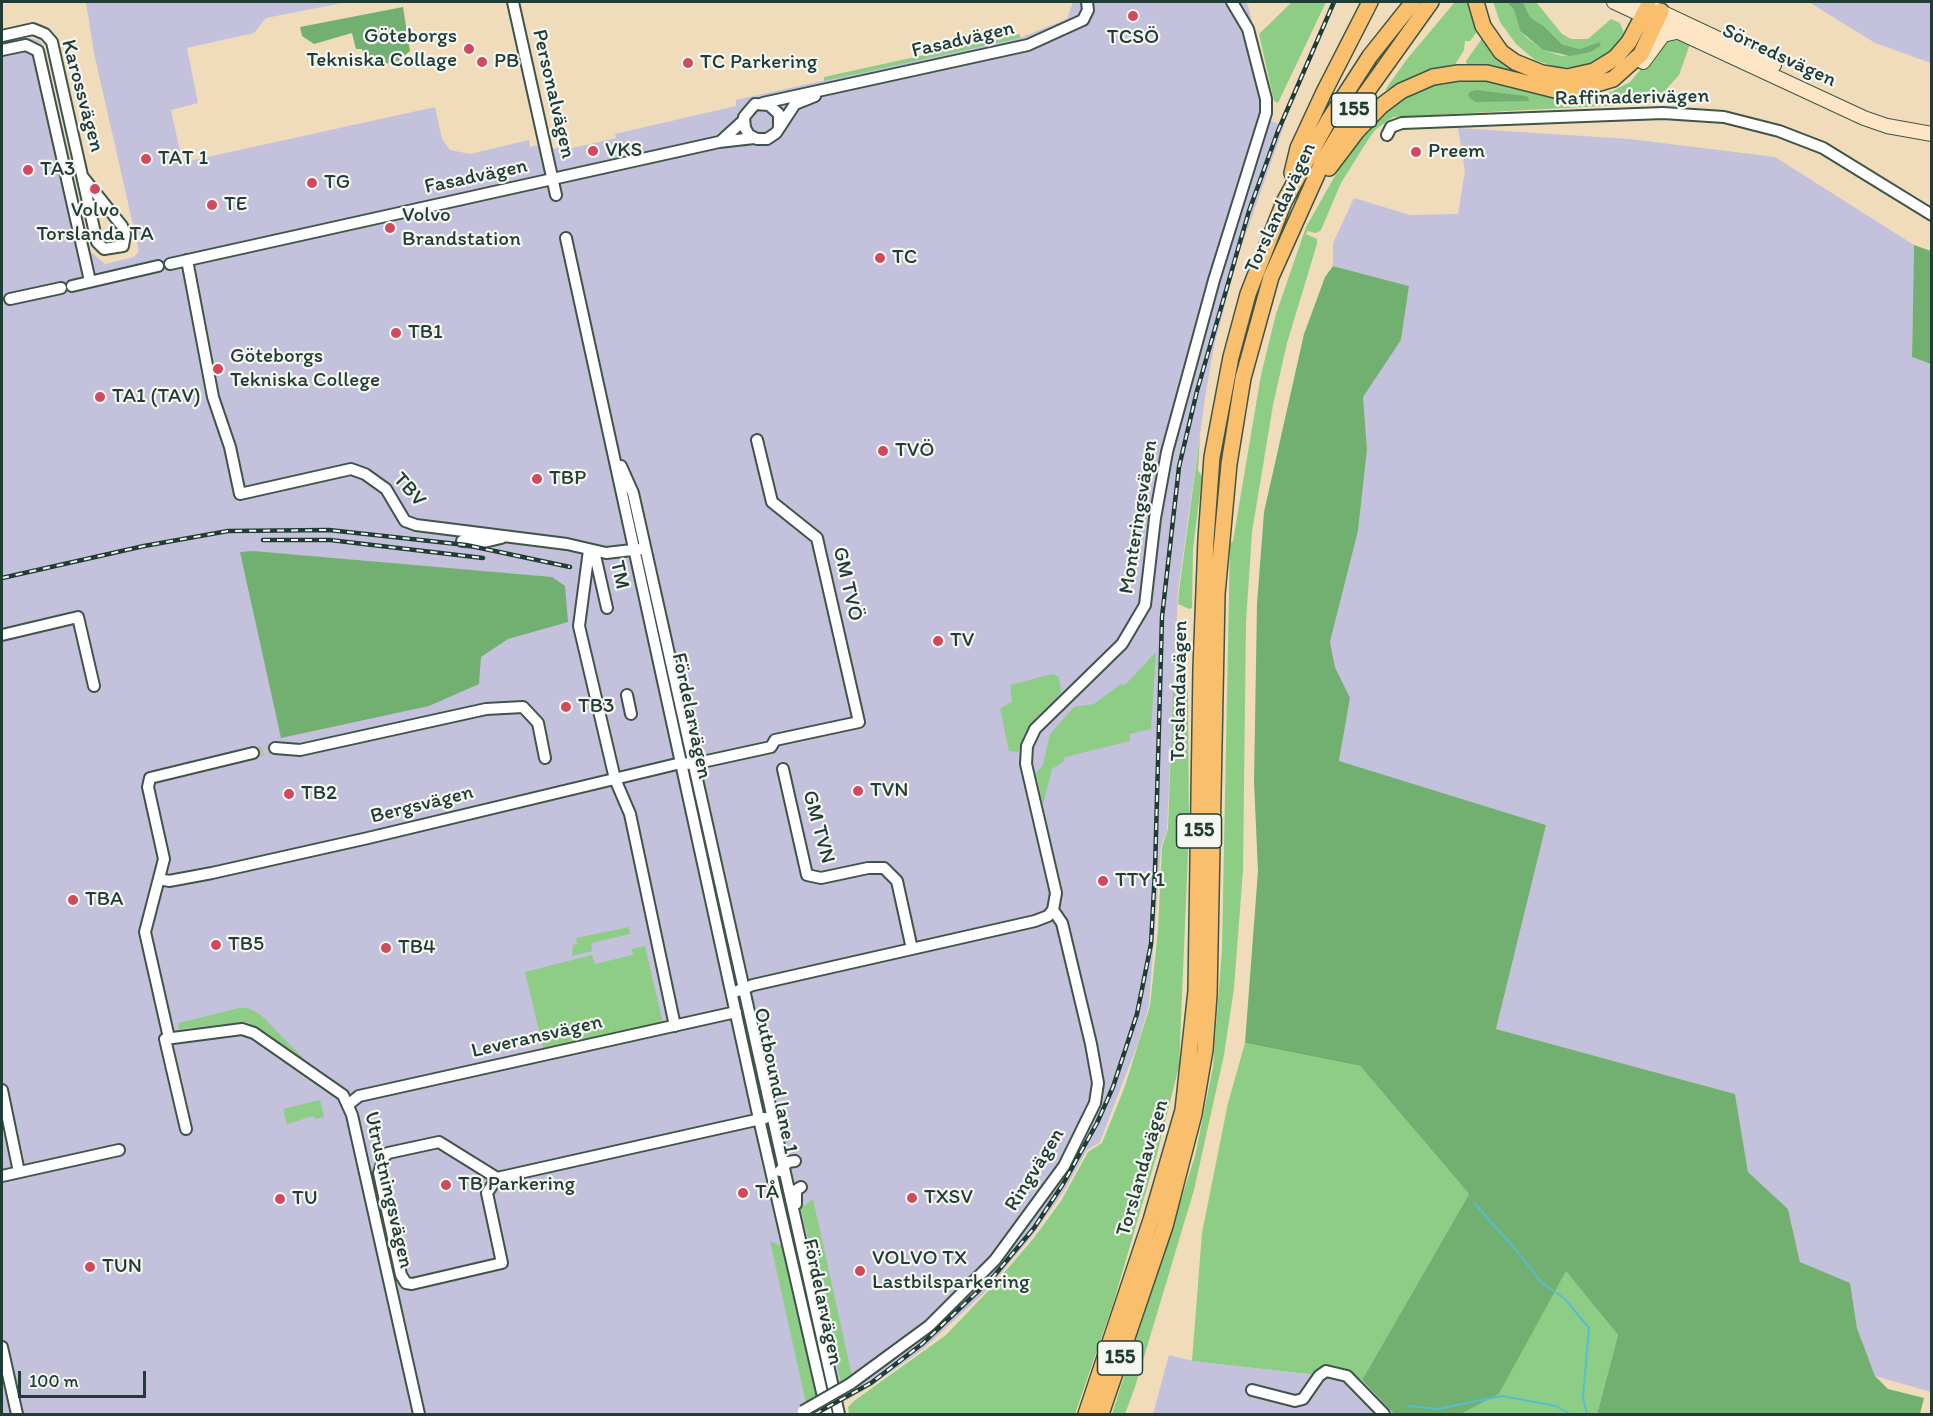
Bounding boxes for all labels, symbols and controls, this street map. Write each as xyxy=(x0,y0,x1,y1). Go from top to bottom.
marker: TCSÖ xyxy=(1126,9,1140,23)
street label: Fasadvägen xyxy=(909,16,1017,64)
street label: Sörredsvägen xyxy=(1718,19,1840,93)
place label: Göteborgs Tekniska Collage xyxy=(307,24,457,74)
place label: TCSÖ xyxy=(1107,25,1159,51)
street label: Personalvägen xyxy=(526,27,580,161)
street label: Karossvägen xyxy=(55,37,109,155)
marker: Göteborgs Tekniska Collage xyxy=(462,42,476,56)
place label: PB xyxy=(494,49,519,75)
place label: TC Parkering xyxy=(700,50,817,76)
marker: PB xyxy=(475,55,489,69)
marker: TC Parkering xyxy=(681,56,695,70)
street label: Raffinaderivägen xyxy=(1554,84,1710,112)
road number: 155 xyxy=(1332,93,1376,127)
place label: VKS xyxy=(605,138,642,164)
street label: Torslandavägen xyxy=(1240,139,1322,277)
place label: Preem xyxy=(1428,139,1485,165)
marker: VKS xyxy=(586,144,600,158)
marker: Preem xyxy=(1409,145,1423,159)
place label: TAT 1 xyxy=(158,146,208,172)
marker: TAT 1 xyxy=(139,152,153,166)
street label: Fasadvägen xyxy=(422,154,530,200)
place label: TA3 xyxy=(40,157,76,183)
marker: TA3 xyxy=(21,163,35,177)
place label: TG xyxy=(324,170,350,196)
marker: TG xyxy=(305,176,319,190)
marker: Volvo Torslanda TA xyxy=(88,182,102,196)
place label: TE xyxy=(224,192,247,218)
place label: Volvo Torslanda TA xyxy=(36,198,154,248)
marker: TE xyxy=(205,198,219,212)
place label: Volvo Brandstation xyxy=(402,203,521,253)
marker: Volvo Brandstation xyxy=(383,221,397,235)
place label: TC xyxy=(892,245,917,271)
marker: TC xyxy=(873,251,887,265)
place label: TB1 xyxy=(408,320,443,346)
marker: TB1 xyxy=(389,326,403,340)
place label: Göteborgs Tekniska College xyxy=(230,344,380,394)
marker: Göteborgs Tekniska College xyxy=(211,362,225,376)
place label: TA1 (TAV) xyxy=(112,384,201,410)
marker: TA1 (TAV) xyxy=(93,390,107,404)
place label: TVÖ xyxy=(895,438,934,464)
street label: Monteringsvägen xyxy=(1114,438,1164,596)
marker: TVÖ xyxy=(876,444,890,458)
place label: TBP xyxy=(549,466,586,492)
street label: TBV xyxy=(387,468,431,512)
marker: TBP xyxy=(530,472,544,486)
street label: GM TVÖ xyxy=(826,544,868,624)
street label: TM xyxy=(603,558,635,592)
street label: Torslandavägen xyxy=(1166,620,1194,762)
place label: TV xyxy=(950,628,974,654)
marker: TV xyxy=(931,634,945,648)
street label: Fördelarvägen xyxy=(665,651,717,781)
place label: TB3 xyxy=(578,694,614,720)
marker: TB3 xyxy=(559,700,573,714)
place label: TVN xyxy=(870,778,908,804)
street label: Bergsvägen xyxy=(368,780,476,830)
place label: TB2 xyxy=(301,781,337,807)
marker: TVN xyxy=(851,784,865,798)
marker: TB2 xyxy=(282,787,296,801)
street label: GM TVN xyxy=(796,788,840,866)
road number: 155 xyxy=(1176,814,1222,848)
place label: TTY 1 xyxy=(1115,868,1165,894)
marker: TTY 1 xyxy=(1096,874,1110,888)
place label: TBA xyxy=(85,887,123,913)
marker: TBA xyxy=(66,893,80,907)
place label: TB5 xyxy=(228,932,264,958)
place label: TB4 xyxy=(398,935,436,961)
marker: TB5 xyxy=(209,938,223,952)
marker: TB4 xyxy=(379,941,393,955)
street label: Outbound lane 1 xyxy=(747,1006,803,1156)
street label: Leveransvägen xyxy=(469,1010,605,1064)
street label: Torslandavägen xyxy=(1111,1097,1175,1239)
street label: Utrustningsvägen xyxy=(358,1109,418,1271)
street label: Ringvägen xyxy=(1000,1124,1070,1216)
place label: TB Parkering xyxy=(458,1172,575,1198)
marker: TB Parkering xyxy=(439,1178,453,1192)
place label: TÅ xyxy=(755,1180,779,1206)
place label: TXSV xyxy=(924,1185,973,1211)
place label: TU xyxy=(292,1186,318,1212)
marker: TÅ xyxy=(736,1186,750,1200)
marker: TXSV xyxy=(905,1191,919,1205)
marker: TU xyxy=(273,1192,287,1206)
street label: Fördelarvägen xyxy=(796,1237,848,1367)
place label: VOLVO TX Lastbilsparkering xyxy=(872,1246,1030,1296)
place label: TUN xyxy=(102,1254,142,1280)
marker: TUN xyxy=(83,1260,97,1274)
marker: VOLVO TX Lastbilsparkering xyxy=(853,1264,867,1278)
road number: 155 xyxy=(1098,1341,1142,1375)
scale bar xyxy=(21,1359,148,1397)
text: 100 m xyxy=(29,1370,79,1392)

